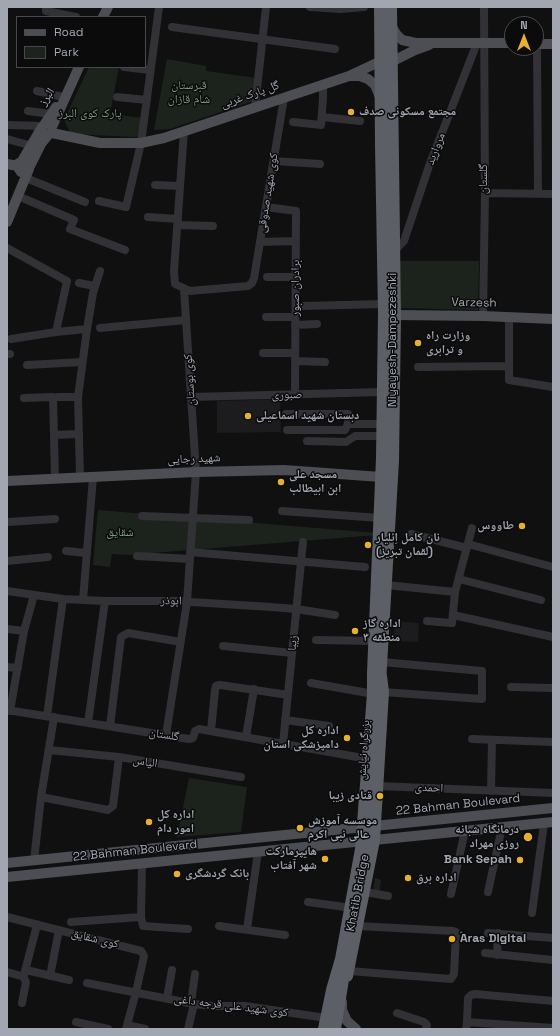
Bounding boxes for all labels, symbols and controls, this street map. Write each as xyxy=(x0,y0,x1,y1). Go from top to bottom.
legend xyxy=(16,16,146,68)
north arrow xyxy=(504,16,544,56)
text: N xyxy=(520,18,528,32)
text: Road xyxy=(54,24,83,40)
text: Park xyxy=(54,44,79,60)
street label: گل پارک غربی xyxy=(219,78,281,112)
park label: قبرستان شام قازان xyxy=(168,79,210,107)
street label: البرز xyxy=(36,85,58,109)
place label: مجتمع مسکونی صدف xyxy=(359,105,456,119)
park label: پارک کوی البرز xyxy=(58,107,122,121)
marker: مجتمع مسکونی صدف xyxy=(346,107,356,117)
street label: مروارید xyxy=(423,131,449,167)
street label: کوی شهید صدوقی xyxy=(255,152,281,234)
street label: گلستان xyxy=(477,164,491,194)
street label: برادران صبور xyxy=(289,260,303,316)
street label: Niyayesh-Dampezeshki xyxy=(386,273,400,407)
street label: Varzesh xyxy=(451,295,497,311)
place label: وزارت راه و ترابری xyxy=(426,329,470,357)
marker: وزارت راه و ترابری xyxy=(413,338,423,348)
street label: کوی بوستان xyxy=(181,353,199,407)
street label: صبوری xyxy=(272,388,302,402)
place label: دبستان شهید اسماعیلی xyxy=(256,409,359,423)
marker: دبستان شهید اسماعیلی xyxy=(243,411,253,421)
street label: شهید رجایی xyxy=(167,451,221,467)
place label: مسجد علی ابن ابیطالب xyxy=(289,468,341,496)
marker: مسجد علی ابن ابیطالب xyxy=(276,477,286,487)
place label: طاووس xyxy=(478,519,514,533)
marker: طاووس xyxy=(517,521,527,531)
park label: شقایق xyxy=(106,526,134,540)
place label: نان کامل اِئلیار (لقمان تبریز) xyxy=(376,531,440,559)
marker: نان کامل اِئلیار (لقمان تبریز) xyxy=(363,540,373,550)
street label: ابوذر xyxy=(160,594,182,608)
place label: اداره گاز منطقه ۳ xyxy=(363,617,401,645)
marker: اداره گاز منطقه ۳ xyxy=(350,626,360,636)
street label: زیبا xyxy=(285,635,301,651)
street label: بزرگراه نیایش xyxy=(355,719,373,781)
place label: اداره کل دامپزشکی استان xyxy=(263,724,339,752)
street label: گلستان xyxy=(148,726,180,744)
marker: اداره کل دامپزشکی استان xyxy=(342,733,352,743)
street label: الیاس xyxy=(132,753,158,771)
street label: احمدی xyxy=(414,780,444,796)
place label: قنادی زیبا xyxy=(328,789,372,803)
marker: قنادی زیبا xyxy=(375,791,385,801)
street label: 22 Bahman Boulevard xyxy=(395,791,521,819)
place label: اداره کل امور دام xyxy=(157,808,194,836)
place label: موسسه آموزش عالی نبی اکرم xyxy=(308,814,377,842)
marker: اداره کل امور دام xyxy=(144,817,154,827)
marker: موسسه آموزش عالی نبی اکرم xyxy=(295,823,305,833)
place label: درمانگاه شبانه روزی مهراد xyxy=(455,823,519,851)
marker: درمانگاه شبانه روزی مهراد xyxy=(522,831,534,843)
street label: 22 Bahman Boulevard xyxy=(72,837,198,865)
place label: هایپرمارکت شهر آفتاب xyxy=(265,845,317,873)
street label: Khatib Bridge xyxy=(343,853,373,933)
place label: Bank Sepah xyxy=(444,853,512,867)
marker: هایپرمارکت شهر آفتاب xyxy=(320,854,330,864)
marker: Bank Sepah xyxy=(515,855,525,865)
place label: بانک گردشگری xyxy=(185,867,249,881)
marker: بانک گردشگری xyxy=(172,869,182,879)
place label: اداره برق xyxy=(416,871,457,885)
marker: اداره برق xyxy=(403,873,413,883)
street label: کوی شقایق xyxy=(70,926,120,952)
place label: َAras Digital xyxy=(460,932,526,946)
marker: َAras Digital xyxy=(447,934,457,944)
street label: کوی شهید علی قرجه داغی xyxy=(173,992,289,1020)

